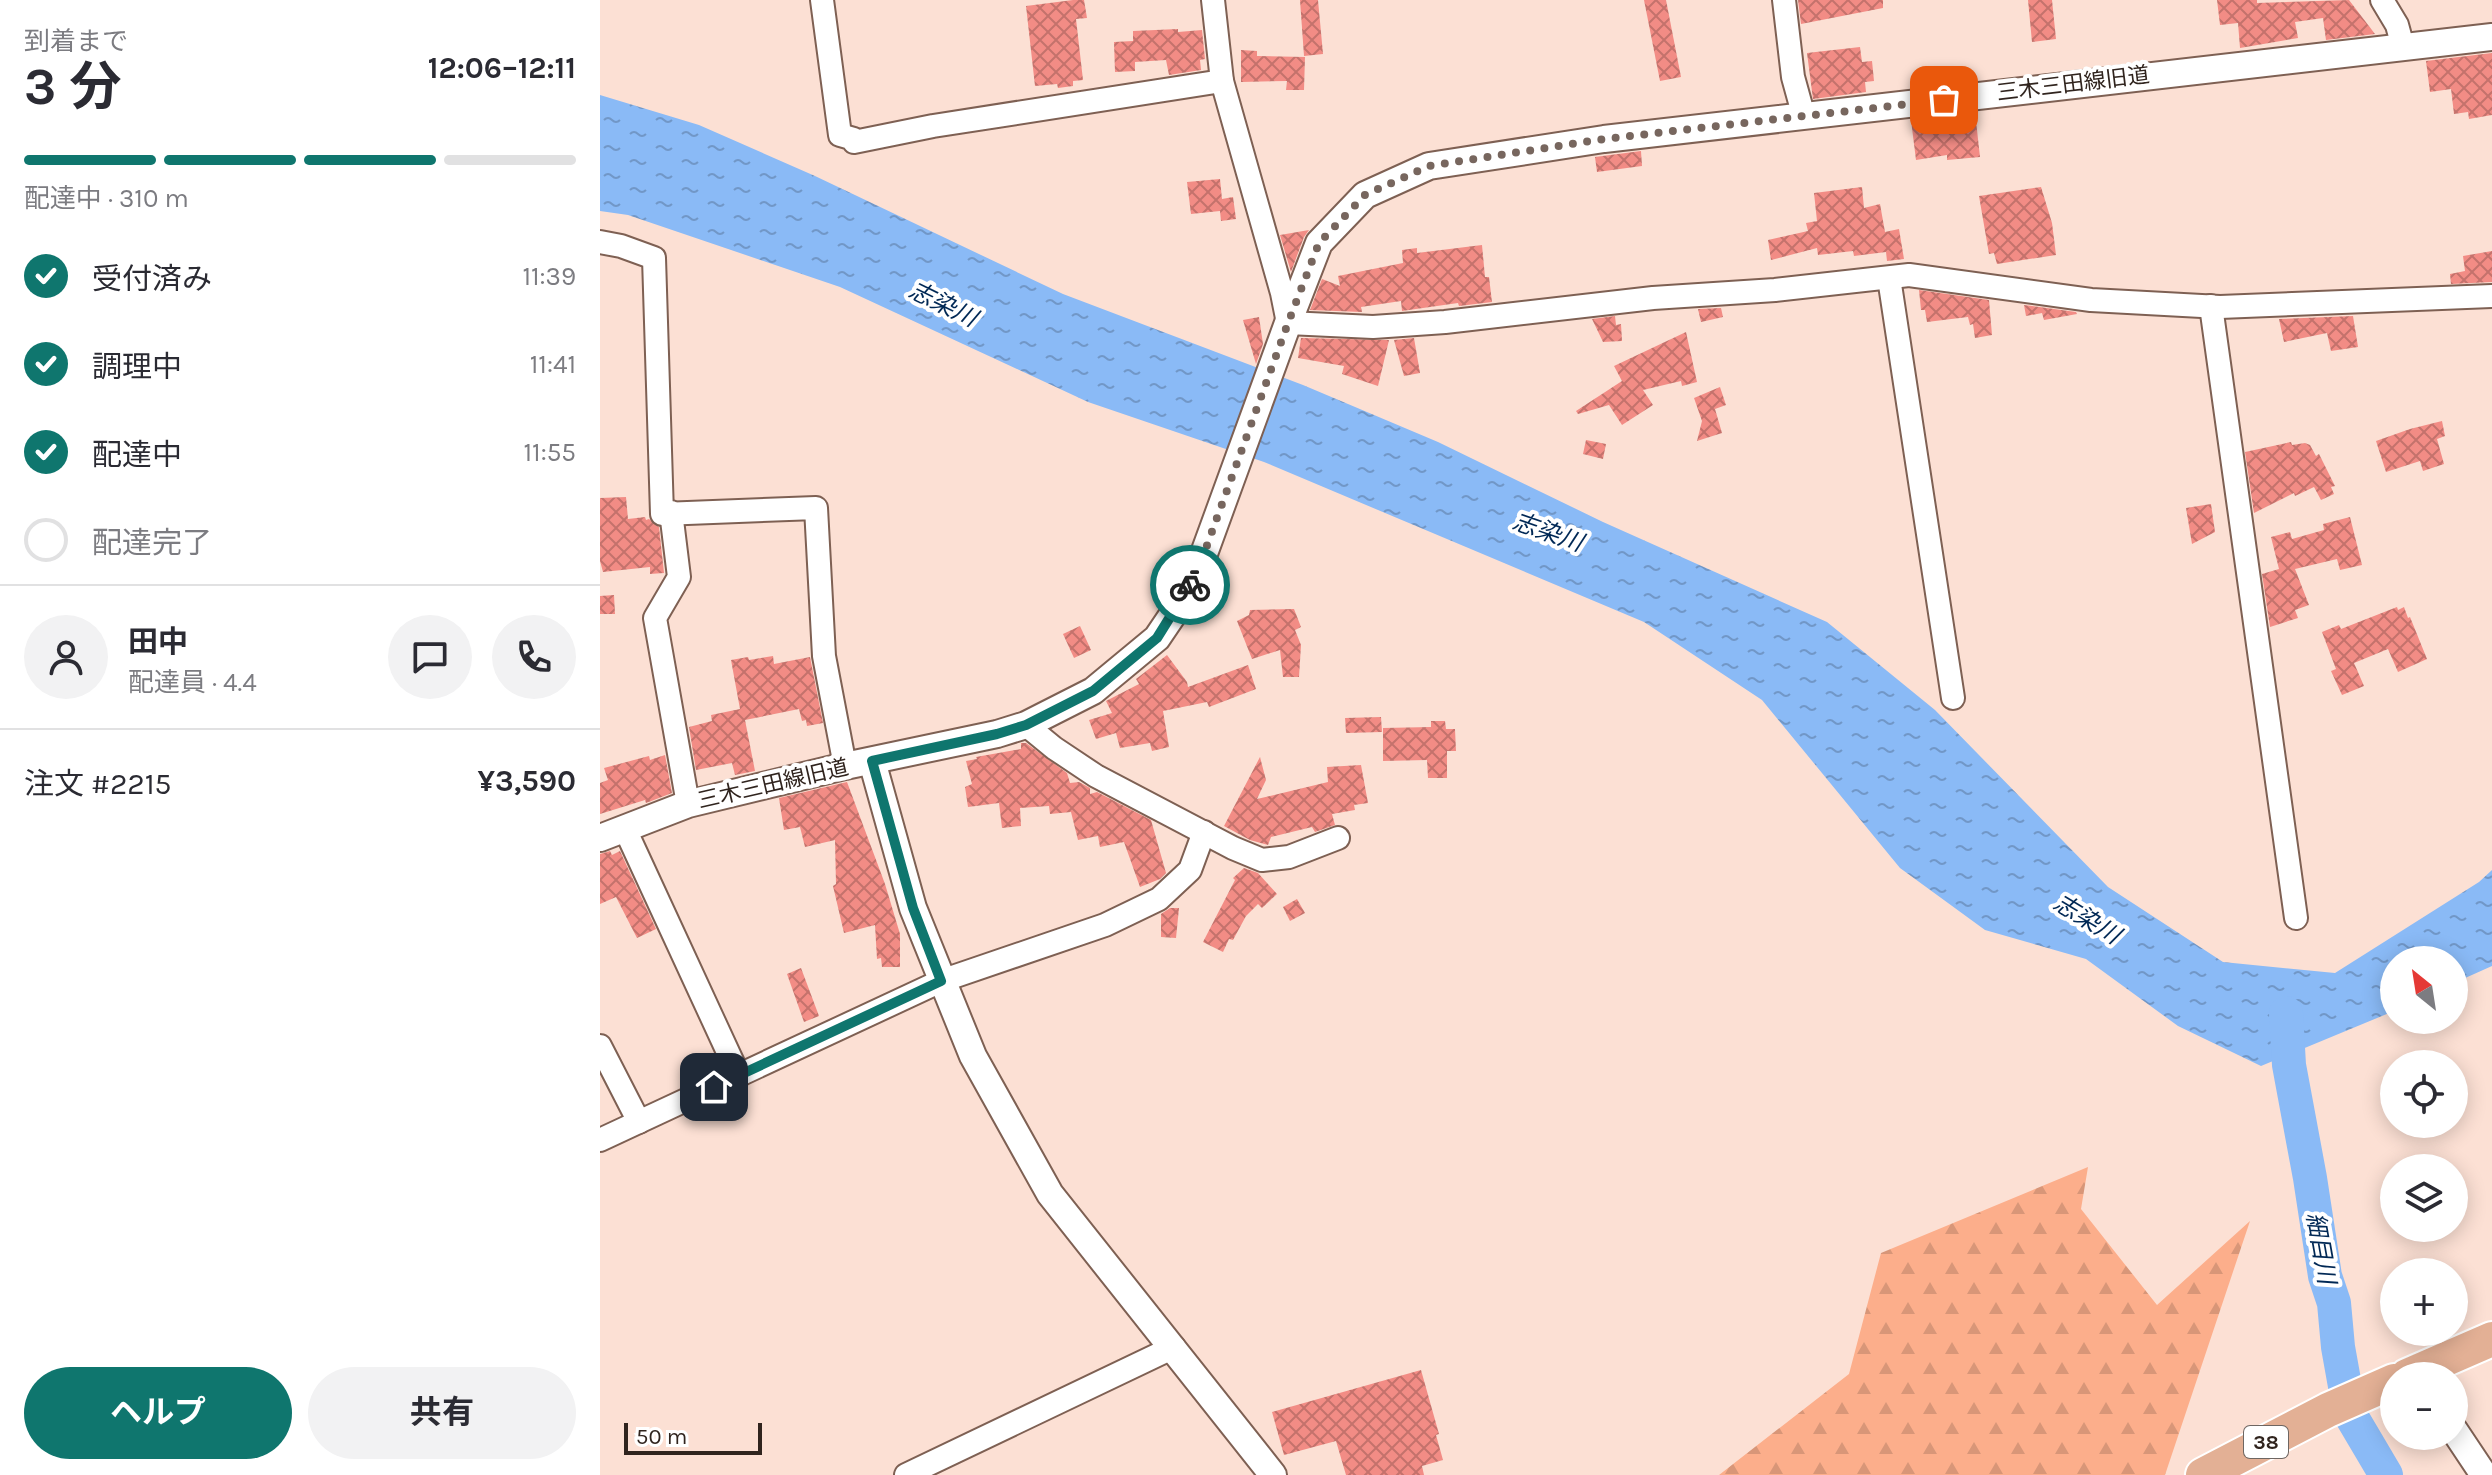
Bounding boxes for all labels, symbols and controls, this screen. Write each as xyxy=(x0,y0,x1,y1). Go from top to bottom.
text: 到着まで xyxy=(24,26,128,57)
text: 12:06–12:11 xyxy=(428,50,576,86)
text: 3 分 xyxy=(24,56,122,117)
street label: 三木三田線旧道 xyxy=(1995,62,2151,106)
pin xyxy=(1910,66,1978,134)
icon: bag xyxy=(1922,78,1966,122)
text: 配達中 · 310 m xyxy=(24,183,189,214)
icon: check xyxy=(24,254,68,298)
text: 受付済み xyxy=(92,261,212,297)
text: 11:39 xyxy=(522,261,576,292)
water label: 志染川 xyxy=(905,276,984,334)
icon: check xyxy=(24,342,68,386)
text: 調理中 xyxy=(92,349,182,385)
text: 11:41 xyxy=(530,349,576,380)
icon: check xyxy=(24,430,68,474)
text: 配達中 xyxy=(92,437,182,473)
text: 11:55 xyxy=(523,437,576,468)
water label: 志染川 xyxy=(1509,507,1589,558)
text: 配達完了 xyxy=(92,525,212,561)
courier xyxy=(1150,545,1230,625)
icon: bike xyxy=(1168,563,1212,607)
button: person xyxy=(24,615,108,699)
button: chat xyxy=(388,615,472,699)
button: phone xyxy=(492,615,576,699)
text: 田中 xyxy=(128,624,188,660)
text: 配達員 · 4.4 xyxy=(128,667,257,698)
street label: 三木三田線旧道 xyxy=(695,754,851,814)
text: ¥3,590 xyxy=(477,763,576,799)
text: 注文 #2215 xyxy=(24,766,172,802)
water label: 志染川 xyxy=(2049,888,2128,951)
north arrow xyxy=(2380,946,2468,1034)
map controls xyxy=(2380,946,2468,1450)
button: locate xyxy=(2380,1050,2468,1138)
pin xyxy=(680,1053,748,1121)
icon: home xyxy=(692,1065,736,1109)
button: layers xyxy=(2380,1154,2468,1242)
water label: 細目川 xyxy=(2301,1210,2342,1289)
button: + xyxy=(2380,1258,2468,1346)
button: − xyxy=(2380,1362,2468,1450)
button: ヘルプ xyxy=(24,1367,292,1459)
button: 共有 xyxy=(308,1367,576,1459)
scale bar xyxy=(624,1419,762,1455)
text: 50 m xyxy=(636,1424,687,1450)
road number: 38 xyxy=(2244,1426,2288,1458)

